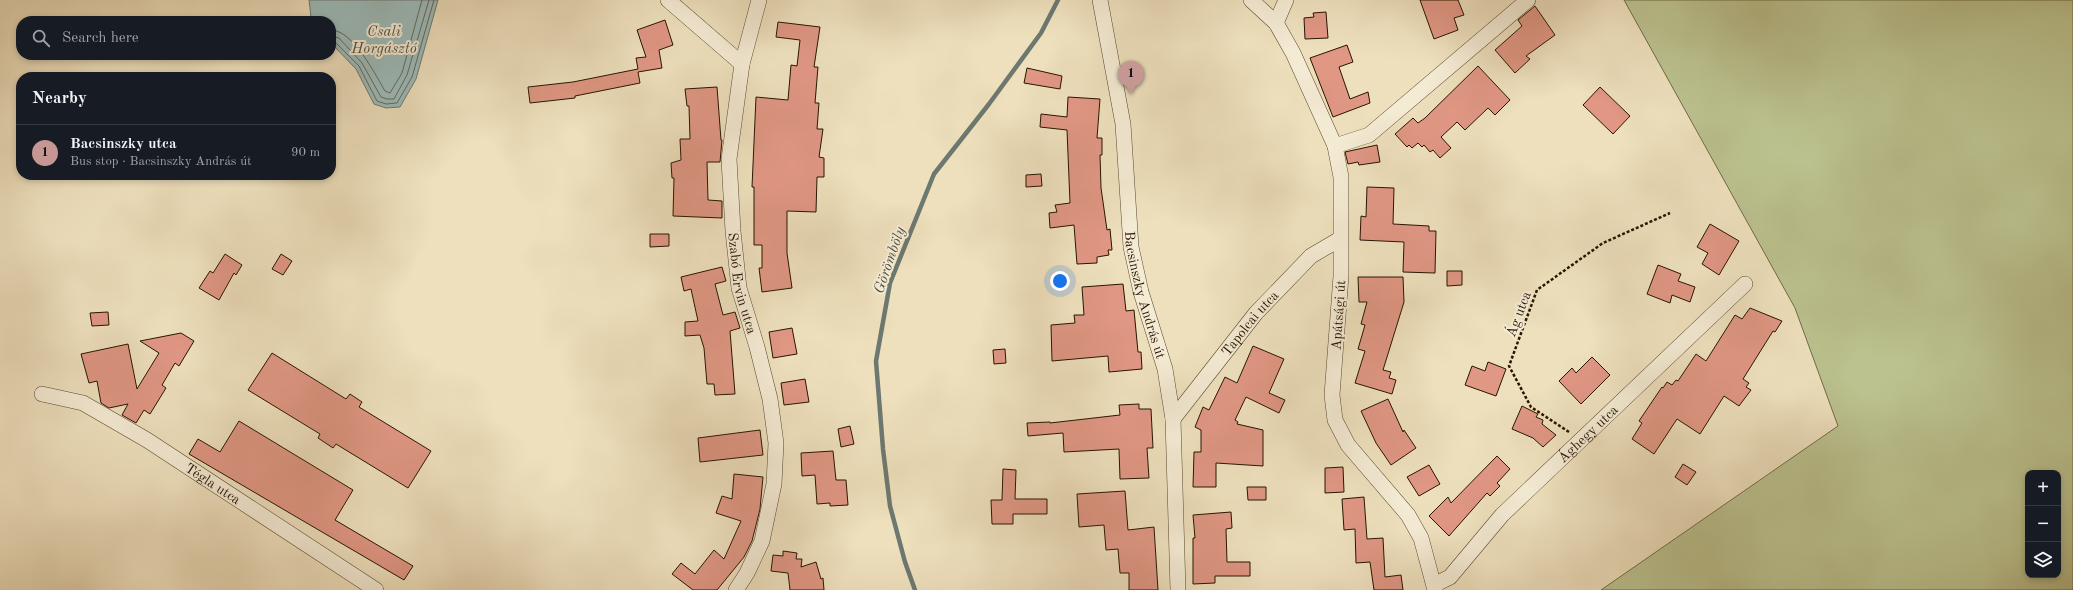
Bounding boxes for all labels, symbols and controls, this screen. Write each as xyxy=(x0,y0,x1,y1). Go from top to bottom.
search box xyxy=(16,16,336,60)
water label: Csali Horgásztó xyxy=(350,25,418,57)
icon: search xyxy=(30,27,52,49)
text: Search here xyxy=(62,31,139,46)
pin: 1 xyxy=(1118,61,1144,94)
text: Nearby xyxy=(32,90,87,107)
text: Bacsinszky utca xyxy=(70,137,177,152)
text: 1 xyxy=(41,146,49,159)
text: 90 m xyxy=(291,146,320,159)
text: Bus stop · Bacsinszky András út xyxy=(70,155,252,168)
water label: Görömböly xyxy=(872,225,909,296)
street label: Bacsinszky András út xyxy=(1122,230,1167,361)
street label: Szabó Ervin utca xyxy=(725,232,759,336)
your location xyxy=(1050,271,1070,291)
street label: Apátsági út xyxy=(1330,279,1348,351)
street label: Tapolcai utca xyxy=(1219,288,1282,359)
street label: Ág utca xyxy=(1501,288,1534,339)
street label: Ághegy utca xyxy=(1554,403,1621,466)
street label: Tégla utca xyxy=(182,461,243,507)
map controls xyxy=(2025,470,2061,578)
button: + xyxy=(2025,470,2061,506)
button: − xyxy=(2025,506,2061,542)
button: layers xyxy=(2025,542,2061,578)

